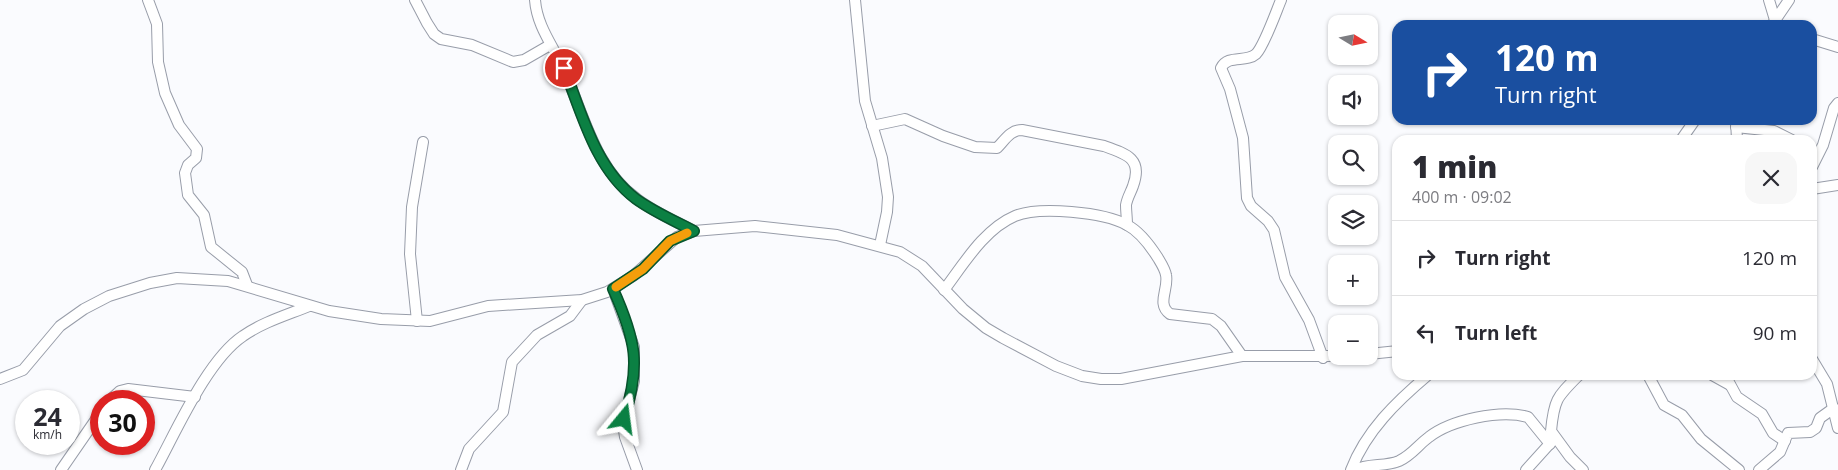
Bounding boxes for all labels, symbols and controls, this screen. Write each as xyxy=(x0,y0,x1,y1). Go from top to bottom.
north arrow xyxy=(1328,15,1378,65)
map controls xyxy=(1328,15,1378,365)
text: 120 m xyxy=(1495,34,1599,81)
icon: right xyxy=(1412,40,1477,105)
pin xyxy=(543,47,585,89)
icon: arrive xyxy=(550,54,578,82)
button: sound xyxy=(1328,75,1378,125)
text: Turn right xyxy=(1495,79,1597,109)
button: search xyxy=(1328,135,1378,185)
text: 1 min xyxy=(1412,146,1497,187)
button: close xyxy=(1745,152,1797,204)
text: 400 m · 09:02 xyxy=(1412,186,1512,208)
button: layers xyxy=(1328,195,1378,245)
icon: right xyxy=(1412,244,1440,272)
text: Turn right xyxy=(1455,245,1550,271)
text: 120 m xyxy=(1742,245,1797,271)
button: + xyxy=(1328,255,1378,305)
button: − xyxy=(1328,315,1378,365)
icon: left xyxy=(1412,319,1440,347)
text: Turn left xyxy=(1455,320,1537,346)
text: 90 m xyxy=(1753,320,1797,346)
speed limit sign: 30 xyxy=(90,390,155,455)
position arrow xyxy=(597,392,649,444)
text: 24 xyxy=(33,399,62,433)
text: km/h xyxy=(33,426,62,443)

